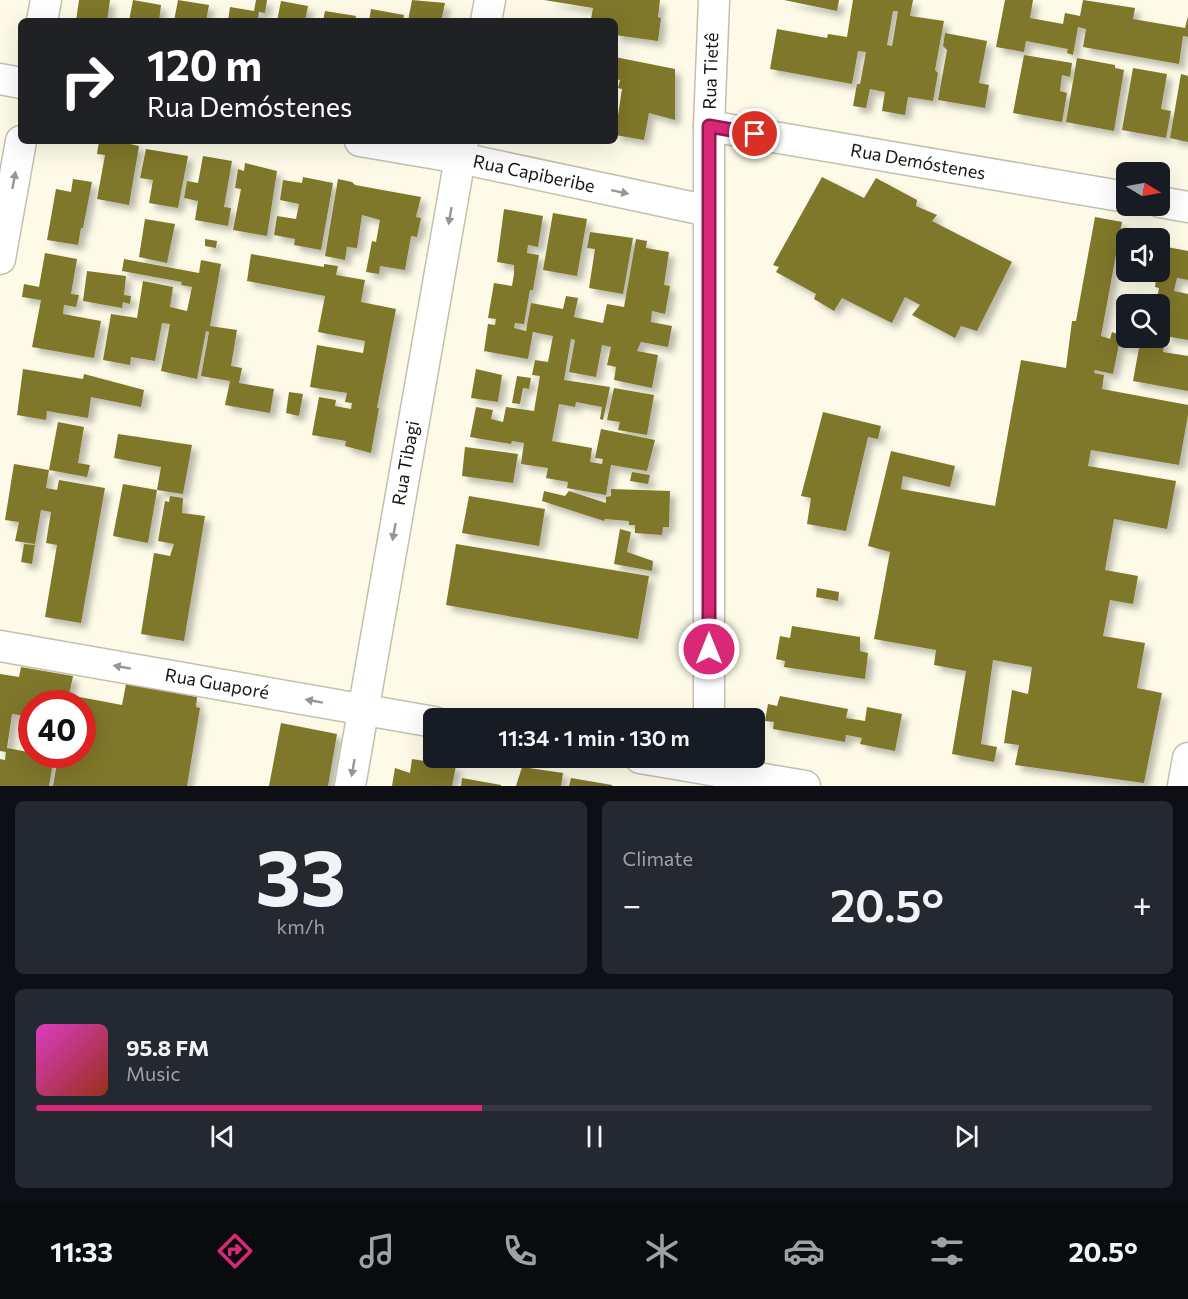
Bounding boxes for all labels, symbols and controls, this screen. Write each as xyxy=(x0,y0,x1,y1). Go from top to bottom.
street label: Rua Tietê xyxy=(698,32,722,110)
text: 120 m xyxy=(147,38,262,90)
icon: right xyxy=(48,42,126,120)
text: Rua Demóstenes xyxy=(147,90,352,123)
pin xyxy=(729,108,780,159)
icon: arrive xyxy=(738,117,771,150)
street label: Rua Demóstenes xyxy=(849,138,987,184)
street label: Rua Capiberibe xyxy=(471,149,597,197)
north arrow xyxy=(1116,162,1170,216)
map controls xyxy=(1116,162,1170,348)
one-way arrow xyxy=(10,171,19,190)
one-way arrow xyxy=(610,188,629,197)
one-way arrow xyxy=(445,207,454,226)
button: sound xyxy=(1116,228,1170,282)
button: search xyxy=(1116,294,1170,348)
street label: Rua Tibagi xyxy=(387,419,423,507)
one-way arrow xyxy=(389,523,398,542)
position arrow xyxy=(677,617,741,681)
one-way arrow xyxy=(112,663,131,672)
street label: Rua Guaporé xyxy=(163,663,271,703)
speed limit sign: 40 xyxy=(18,690,96,768)
one-way arrow xyxy=(304,696,323,705)
text: 11:34 · 1 min · 130 m xyxy=(498,724,690,751)
one-way arrow xyxy=(348,759,357,778)
text: 33 xyxy=(256,827,346,922)
text: Climate xyxy=(623,846,693,870)
text: 20.5° xyxy=(830,876,944,931)
text: − xyxy=(623,883,641,924)
text: + xyxy=(1133,883,1152,924)
text: km/h xyxy=(276,914,325,938)
text: 95.8 FM xyxy=(126,1034,209,1061)
text: Music xyxy=(126,1061,180,1085)
icon: previous xyxy=(206,1120,239,1153)
icon: pause xyxy=(578,1120,611,1153)
icon: next xyxy=(950,1120,983,1153)
icon: directions xyxy=(214,1230,256,1272)
icon: music xyxy=(356,1230,398,1272)
icon: phone xyxy=(499,1230,541,1272)
icon: climate xyxy=(641,1230,683,1272)
icon: car xyxy=(783,1230,825,1272)
icon: filters xyxy=(926,1230,968,1272)
text: 11:33 xyxy=(50,1235,113,1268)
text: 20.5° xyxy=(1068,1235,1138,1268)

